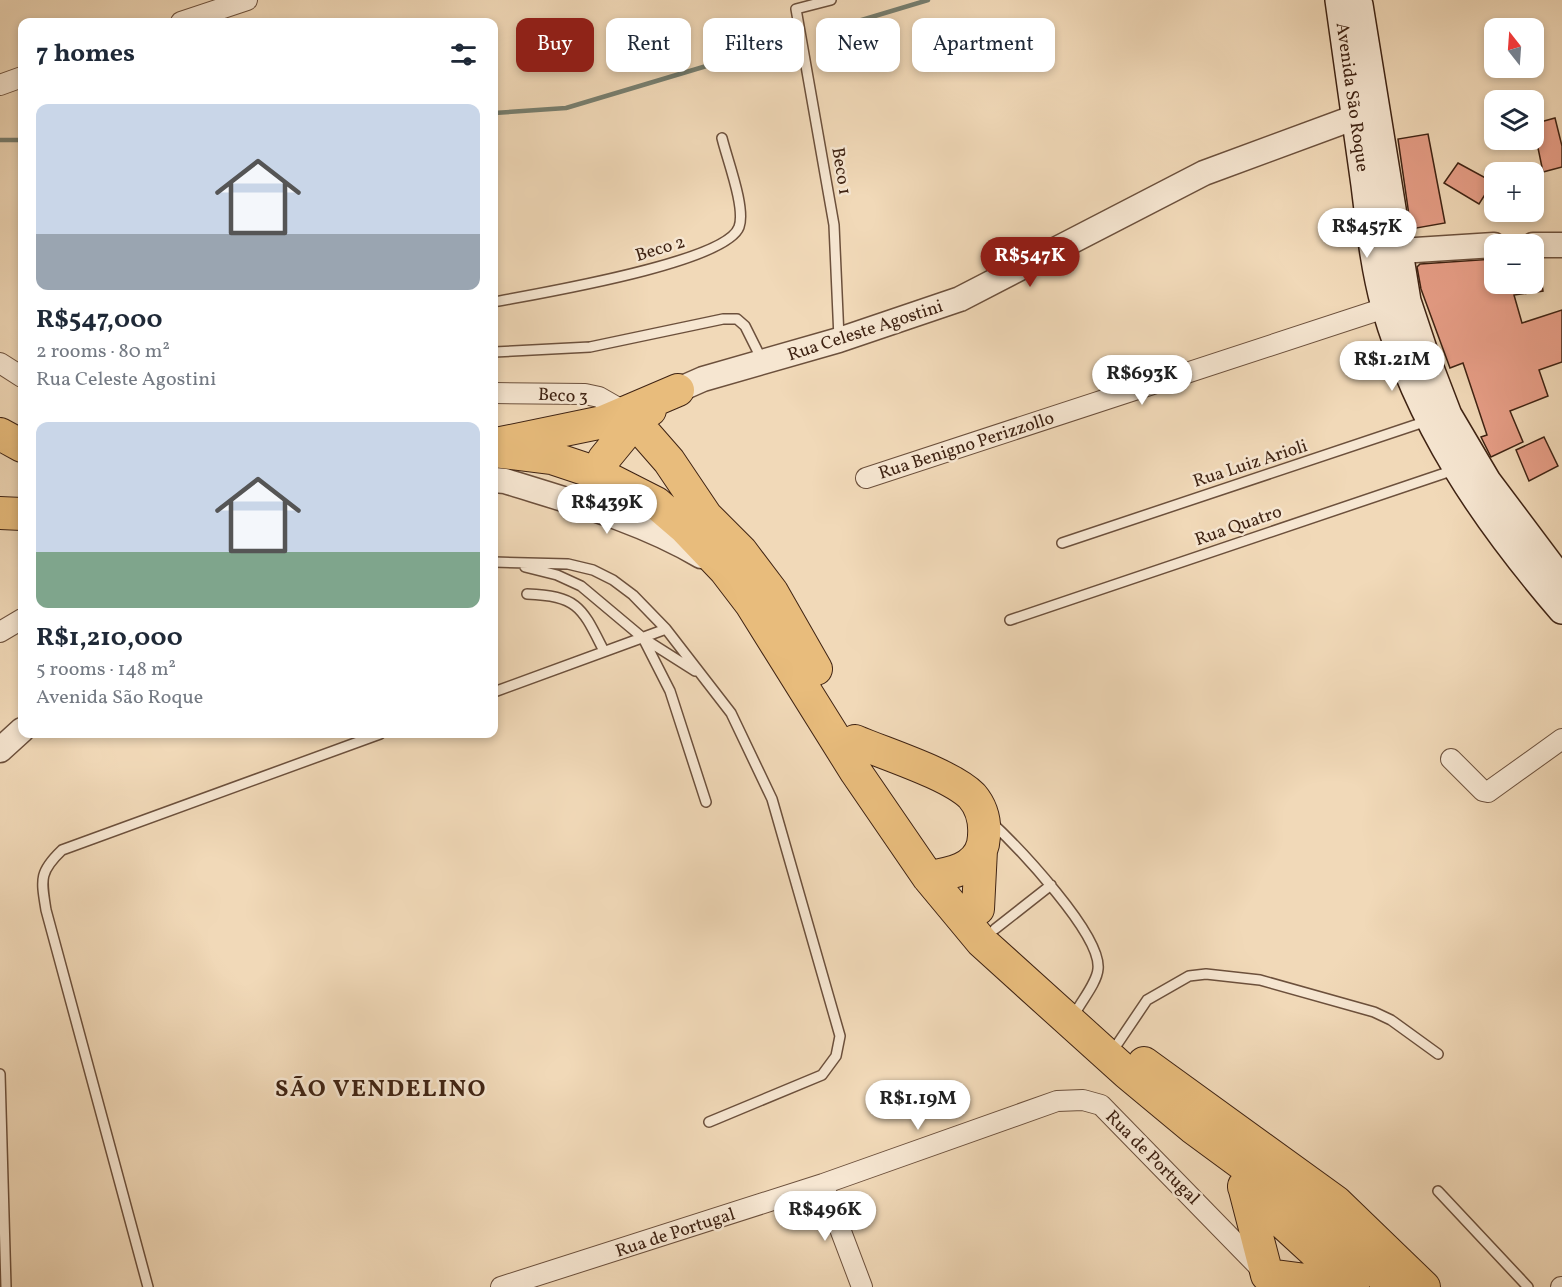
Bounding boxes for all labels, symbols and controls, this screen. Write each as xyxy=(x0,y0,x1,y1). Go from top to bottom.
chip: Buy xyxy=(516,18,594,72)
chip: Rent xyxy=(606,18,691,72)
chip: Filters xyxy=(703,18,804,72)
chip: New xyxy=(816,18,900,72)
chip: Apartment xyxy=(912,18,1055,72)
north arrow xyxy=(1484,18,1544,78)
map controls xyxy=(1484,18,1544,294)
street label: Avenida São Roque xyxy=(1329,21,1374,173)
text: 7 homes xyxy=(36,36,135,72)
icon: filters xyxy=(447,38,480,71)
button: layers xyxy=(1484,90,1544,150)
icon: home xyxy=(204,143,312,251)
street label: Beco 1 xyxy=(824,146,857,197)
button: + xyxy=(1484,162,1544,222)
pin: R$457K xyxy=(1318,208,1416,259)
text: R$457K xyxy=(1332,213,1402,241)
street label: Beco 2 xyxy=(633,230,688,269)
button: − xyxy=(1484,234,1544,294)
pin: R$547K xyxy=(981,237,1079,288)
text: R$547K xyxy=(995,242,1065,270)
street label: Rua Celeste Agostini xyxy=(784,294,946,368)
text: R$547,000 xyxy=(36,302,163,338)
text: 2 rooms · 80 m² xyxy=(36,338,170,366)
pin: R$1.21M xyxy=(1337,341,1447,392)
text: R$1.21M xyxy=(1354,346,1430,374)
pin: R$693K xyxy=(1093,355,1191,406)
text: R$693K xyxy=(1106,360,1178,388)
text: Rua Celeste Agostini xyxy=(36,366,216,394)
street label: Beco 3 xyxy=(537,383,589,410)
street label: Rua Benigno Perizzollo xyxy=(875,406,1058,487)
street label: Rua Luiz Arioli xyxy=(1190,434,1311,495)
icon: home xyxy=(204,461,312,569)
pin: R$439K xyxy=(558,484,656,535)
text: R$439K xyxy=(571,489,643,517)
street label: Rua Quatro xyxy=(1192,500,1285,553)
text: R$1,210,000 xyxy=(36,620,183,656)
text: 5 rooms · 148 m² xyxy=(36,656,176,684)
text: Avenida São Roque xyxy=(36,684,203,712)
district label: SÃO VENDELINO xyxy=(275,1073,487,1107)
pin: R$1.19M xyxy=(863,1080,973,1131)
text: R$1.19M xyxy=(879,1085,957,1113)
street label: Rua de Portugal xyxy=(1099,1105,1205,1211)
pin: R$496K xyxy=(776,1191,874,1242)
text: R$496K xyxy=(788,1196,862,1224)
street label: Rua de Portugal xyxy=(612,1202,739,1265)

